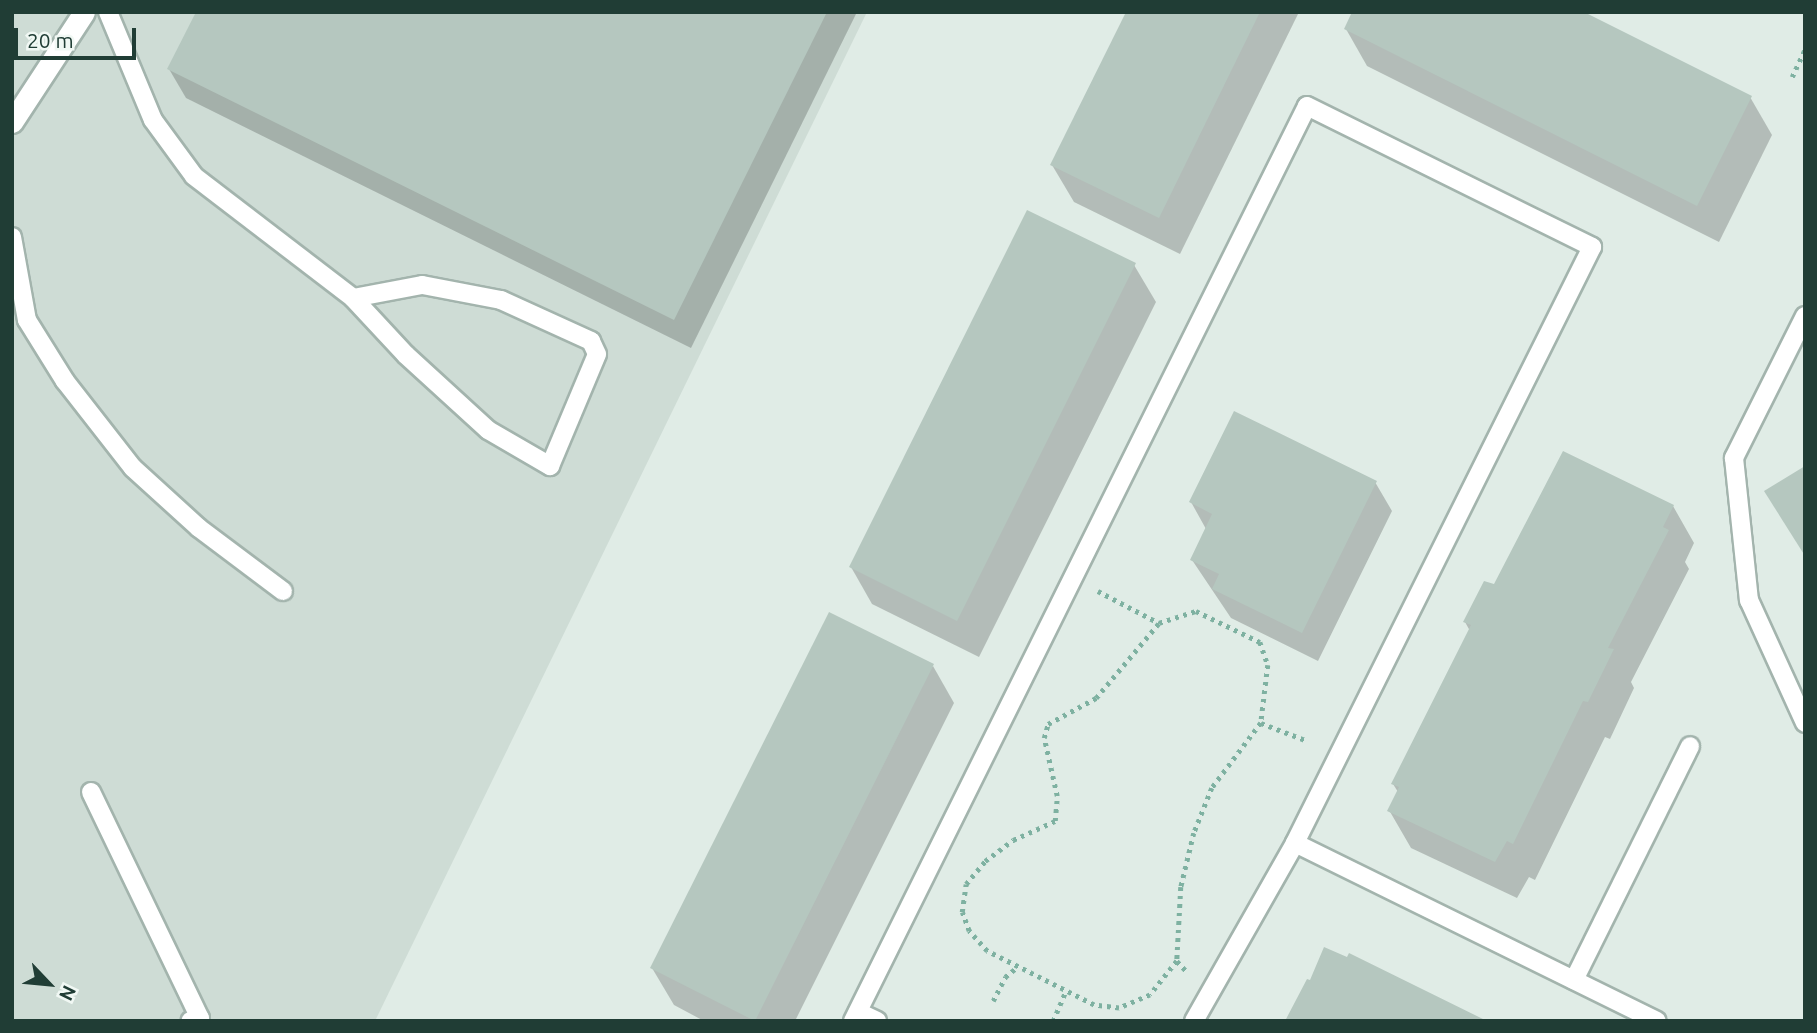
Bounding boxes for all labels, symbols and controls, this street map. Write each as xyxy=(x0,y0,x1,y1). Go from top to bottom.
scale bar xyxy=(18,14,140,58)
text: 20 m xyxy=(27,28,74,52)
north arrow xyxy=(14,949,84,1019)
text: N xyxy=(55,982,81,1004)

